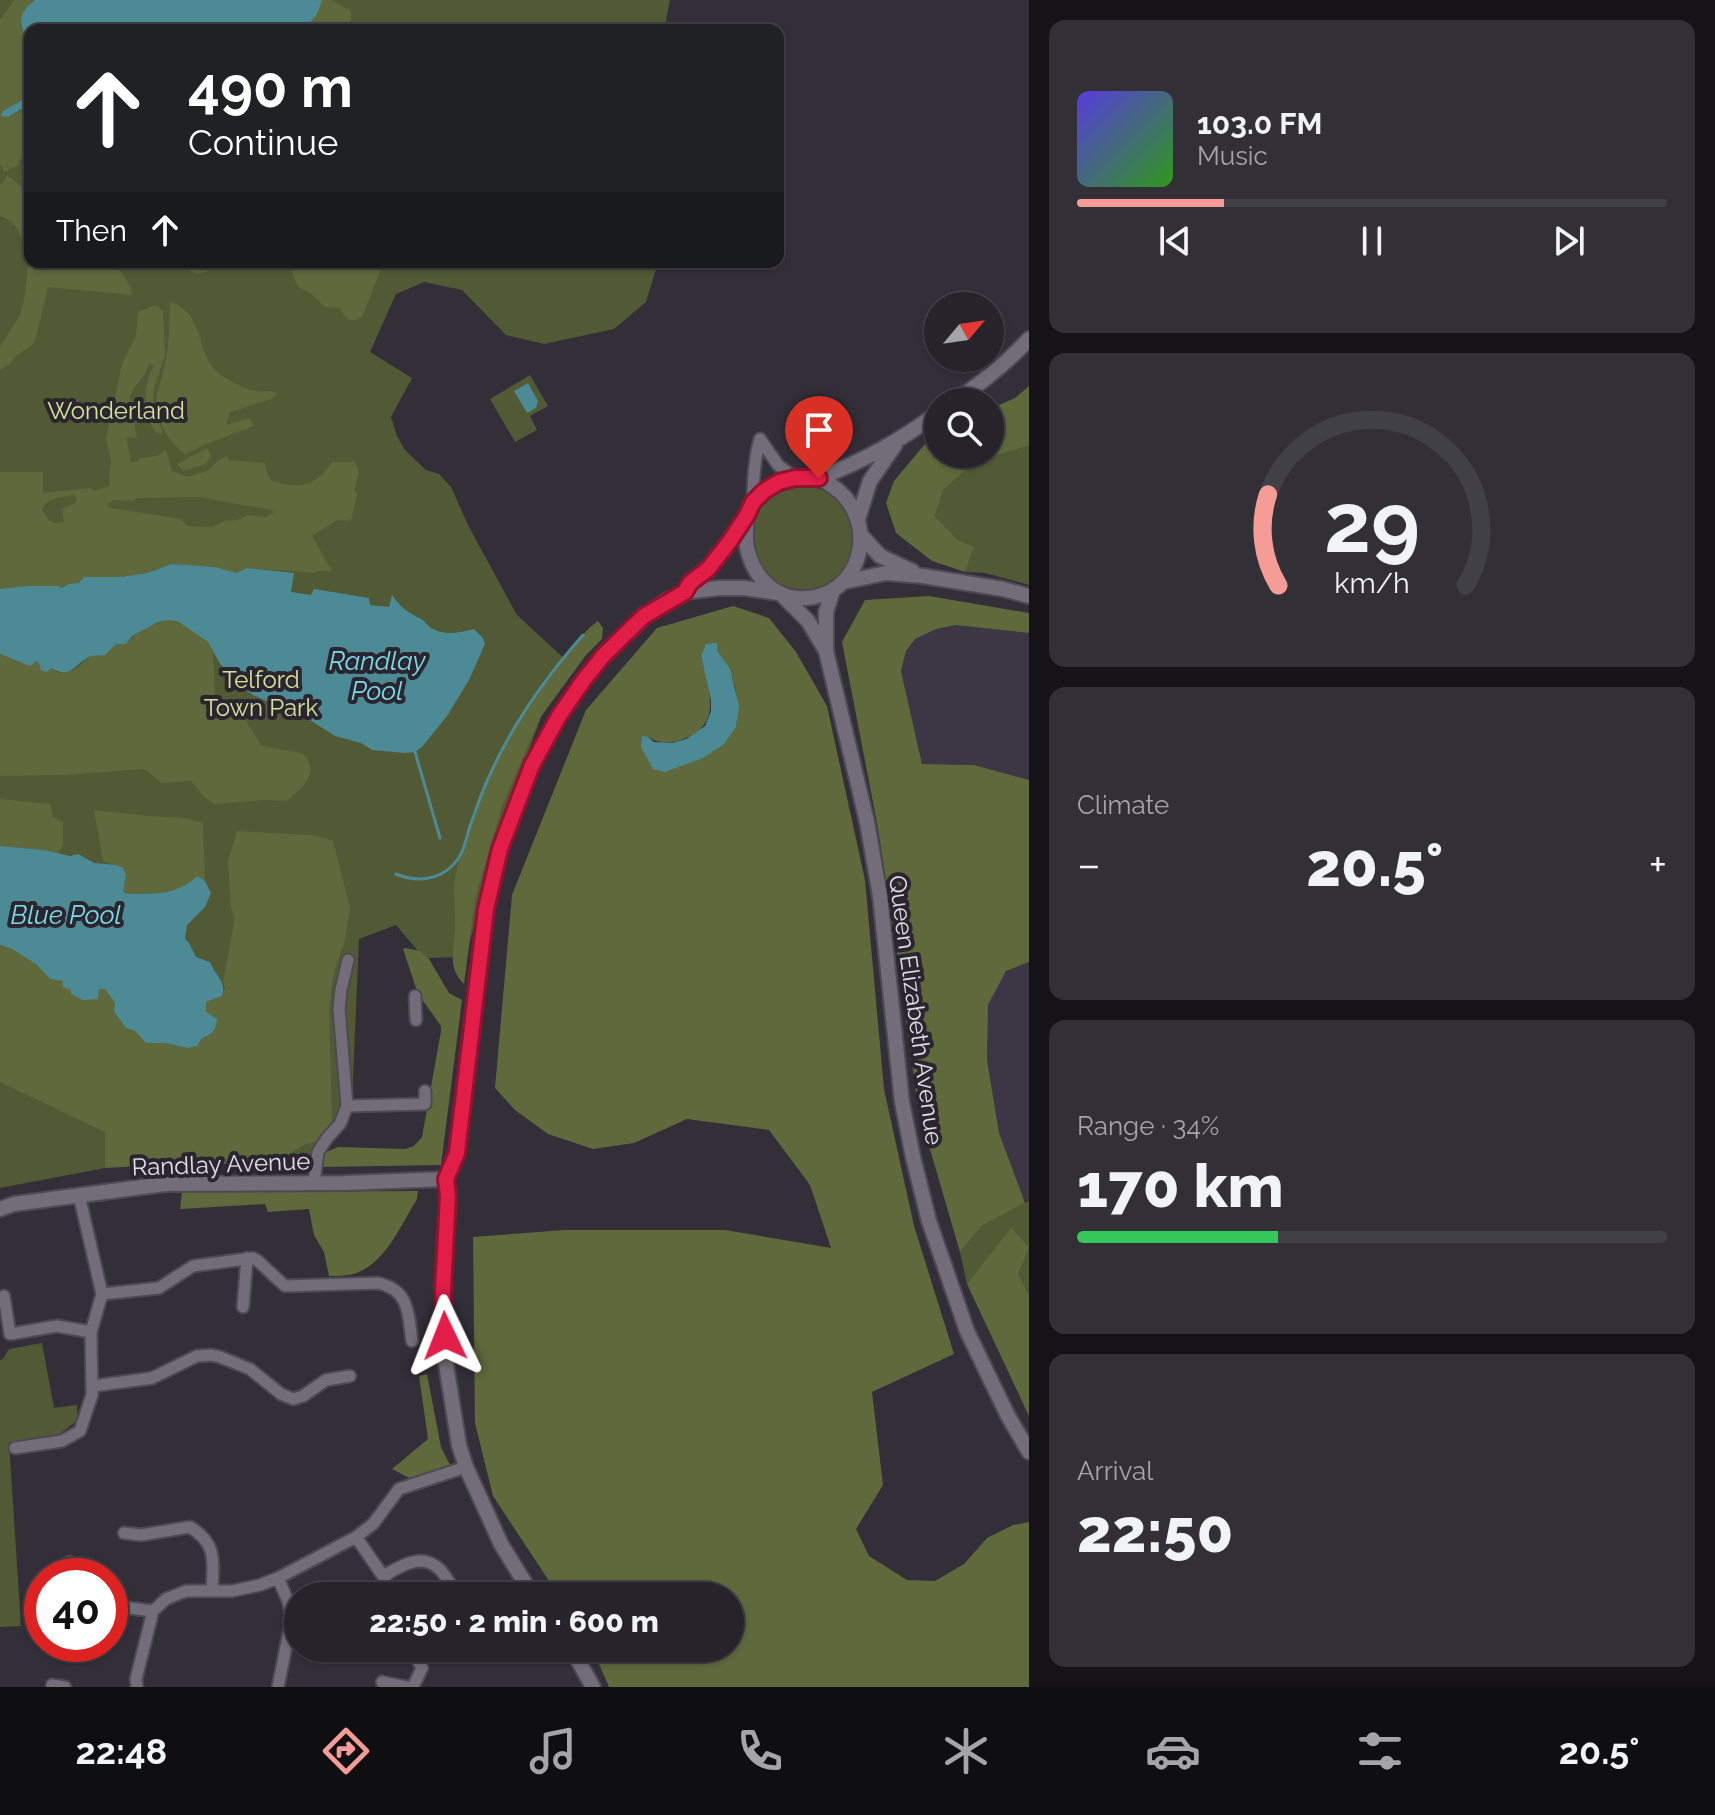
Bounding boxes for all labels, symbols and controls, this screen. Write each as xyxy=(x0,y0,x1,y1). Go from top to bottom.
text: 490 m xyxy=(188,54,353,120)
icon: ahead xyxy=(56,56,160,160)
text: 103.0 FM xyxy=(1197,106,1323,141)
text: Continue xyxy=(188,121,338,163)
text: Music xyxy=(1197,141,1268,171)
icon: ahead xyxy=(143,208,187,252)
text: Then xyxy=(56,213,127,248)
icon: previous xyxy=(1153,219,1197,263)
icon: pause xyxy=(1350,219,1394,263)
icon: next xyxy=(1547,219,1591,263)
north arrow xyxy=(924,292,1004,372)
map controls xyxy=(924,292,1004,468)
button: search xyxy=(924,388,1004,468)
park label: Wonderland xyxy=(47,396,185,425)
pin xyxy=(785,396,853,478)
icon: arrive xyxy=(797,408,841,452)
text: 29 xyxy=(1324,474,1420,571)
text: km/h xyxy=(1334,566,1410,600)
water label: Randlay Pool xyxy=(329,646,427,706)
park label: Telford Town Park xyxy=(204,665,318,722)
text: Climate xyxy=(1077,790,1169,820)
text: 20.5° xyxy=(1306,830,1443,900)
text: − xyxy=(1077,839,1101,890)
text: + xyxy=(1649,839,1667,890)
street label: Queen Elizabeth Avenue xyxy=(883,873,949,1147)
water label: Blue Pool xyxy=(11,900,122,930)
text: Range · 34% xyxy=(1077,1111,1219,1141)
street label: Randlay Avenue xyxy=(131,1146,311,1182)
text: 170 km xyxy=(1077,1151,1284,1221)
position arrow xyxy=(403,1294,487,1378)
text: Arrival xyxy=(1077,1456,1153,1486)
text: 22:50 xyxy=(1077,1496,1233,1566)
speed limit sign: 40 xyxy=(24,1558,128,1662)
text: 22:50 · 2 min · 600 m xyxy=(369,1604,659,1639)
icon: directions xyxy=(318,1723,374,1779)
icon: music xyxy=(525,1723,581,1779)
icon: phone xyxy=(732,1723,788,1779)
icon: climate xyxy=(938,1723,994,1779)
icon: car xyxy=(1145,1723,1201,1779)
icon: filters xyxy=(1352,1723,1408,1779)
text: 22:48 xyxy=(75,1730,167,1772)
text: 20.5° xyxy=(1559,1730,1640,1772)

